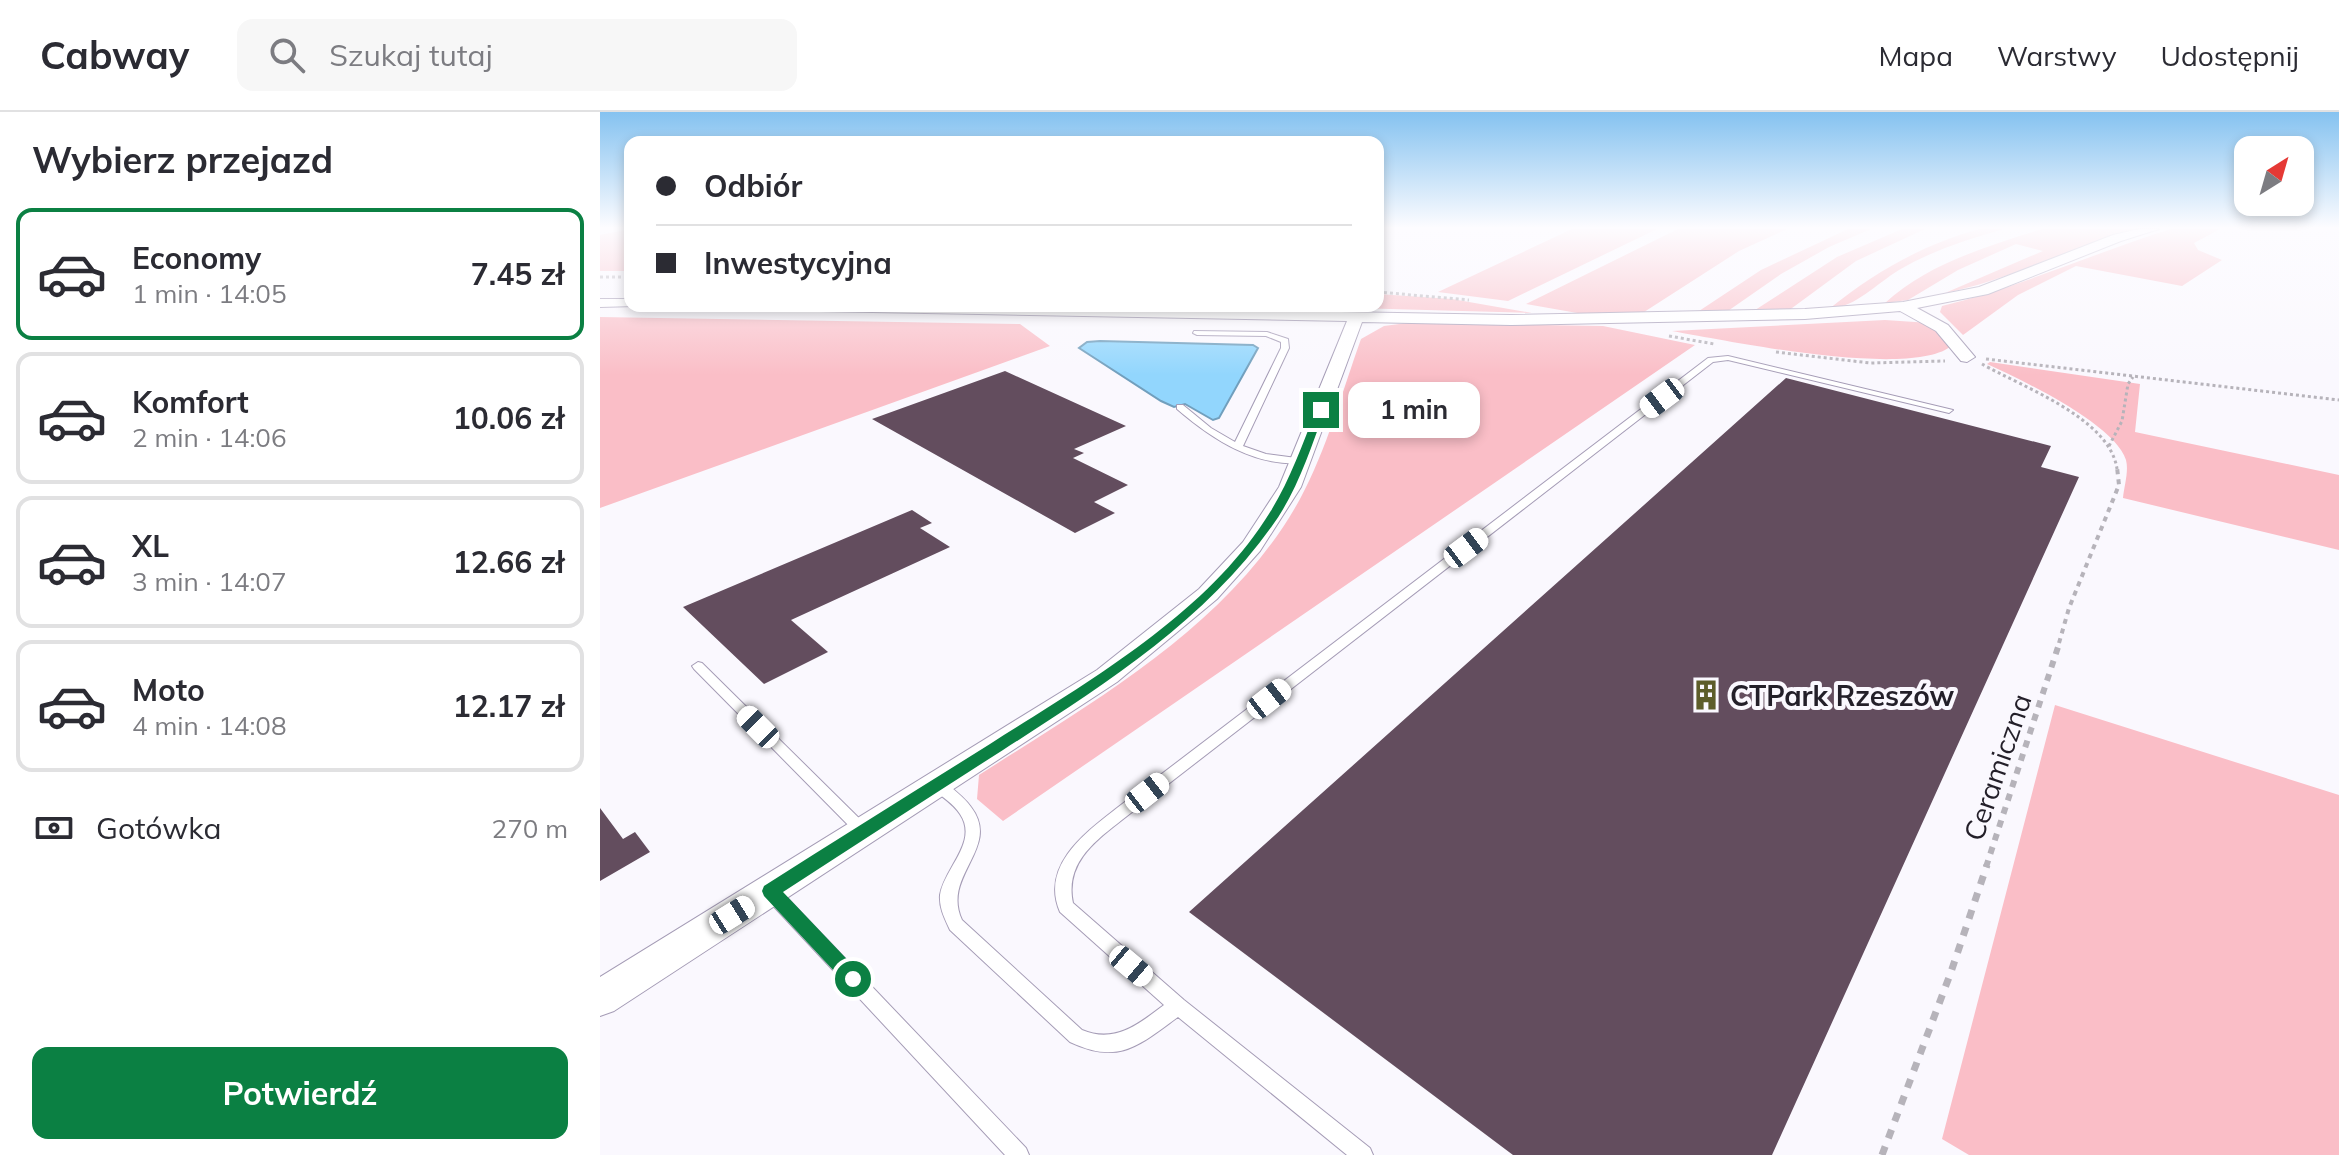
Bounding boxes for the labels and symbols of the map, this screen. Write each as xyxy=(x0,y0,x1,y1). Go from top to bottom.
north arrow xyxy=(2234,136,2314,216)
car xyxy=(1636,374,1688,422)
callout: 1 min xyxy=(1349,382,1481,438)
route end xyxy=(1303,392,1339,428)
car xyxy=(1440,524,1492,572)
car xyxy=(1243,675,1295,723)
building icon: CTPark Rzeszów xyxy=(1689,678,1723,712)
place label: CTPark Rzeszów xyxy=(1730,678,1955,713)
street label: Ceramiczna xyxy=(1956,689,2038,845)
car xyxy=(733,702,783,752)
car xyxy=(1121,769,1173,817)
car xyxy=(705,892,759,938)
car xyxy=(1105,941,1157,991)
route start xyxy=(835,961,871,997)

